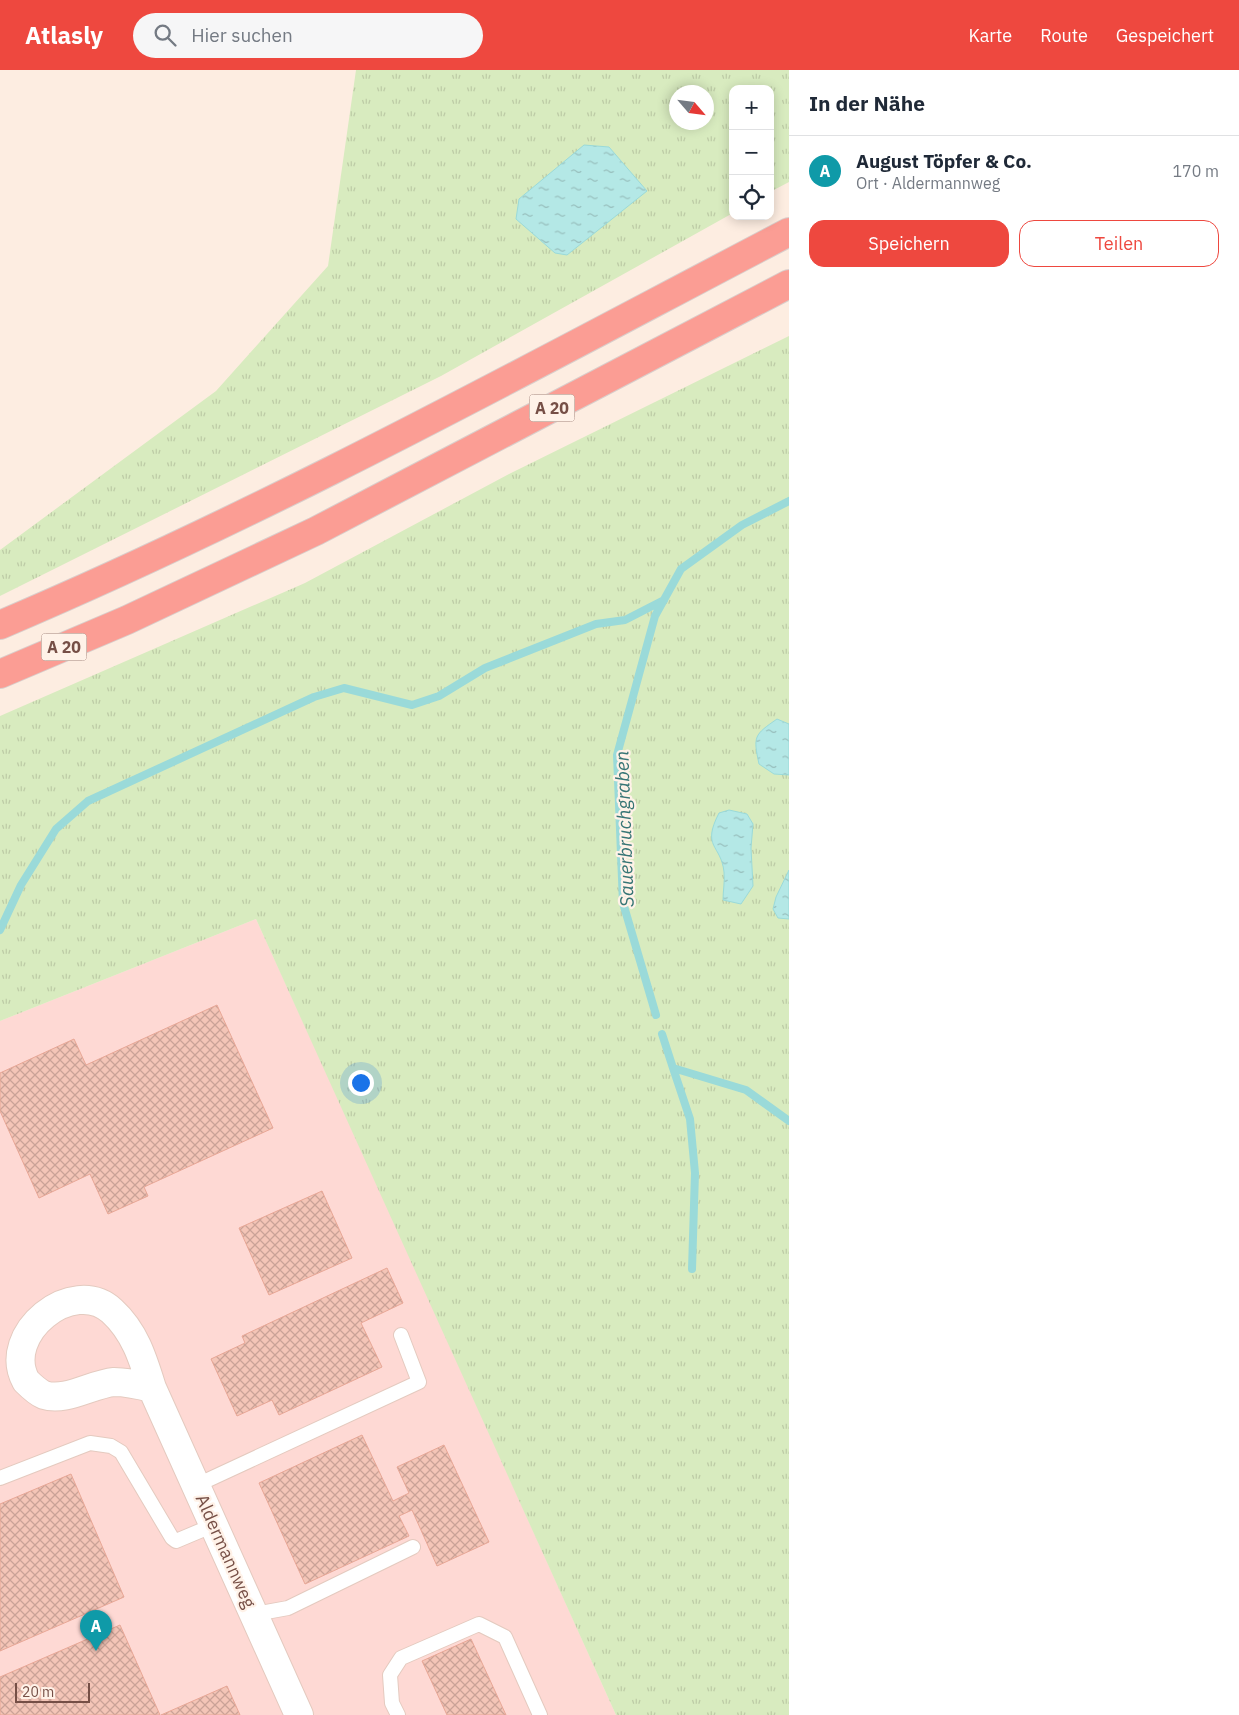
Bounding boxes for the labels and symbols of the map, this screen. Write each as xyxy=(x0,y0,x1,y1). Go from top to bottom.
north arrow xyxy=(669,85,714,130)
road number: A 20 xyxy=(530,394,574,422)
road number: A 20 xyxy=(42,634,86,660)
water label: Sauerbruchgraben xyxy=(609,750,639,908)
your location xyxy=(348,1070,374,1096)
street label: Aldermannweg xyxy=(191,1491,262,1612)
pin: A xyxy=(80,1610,112,1651)
scale bar xyxy=(15,1680,90,1703)

